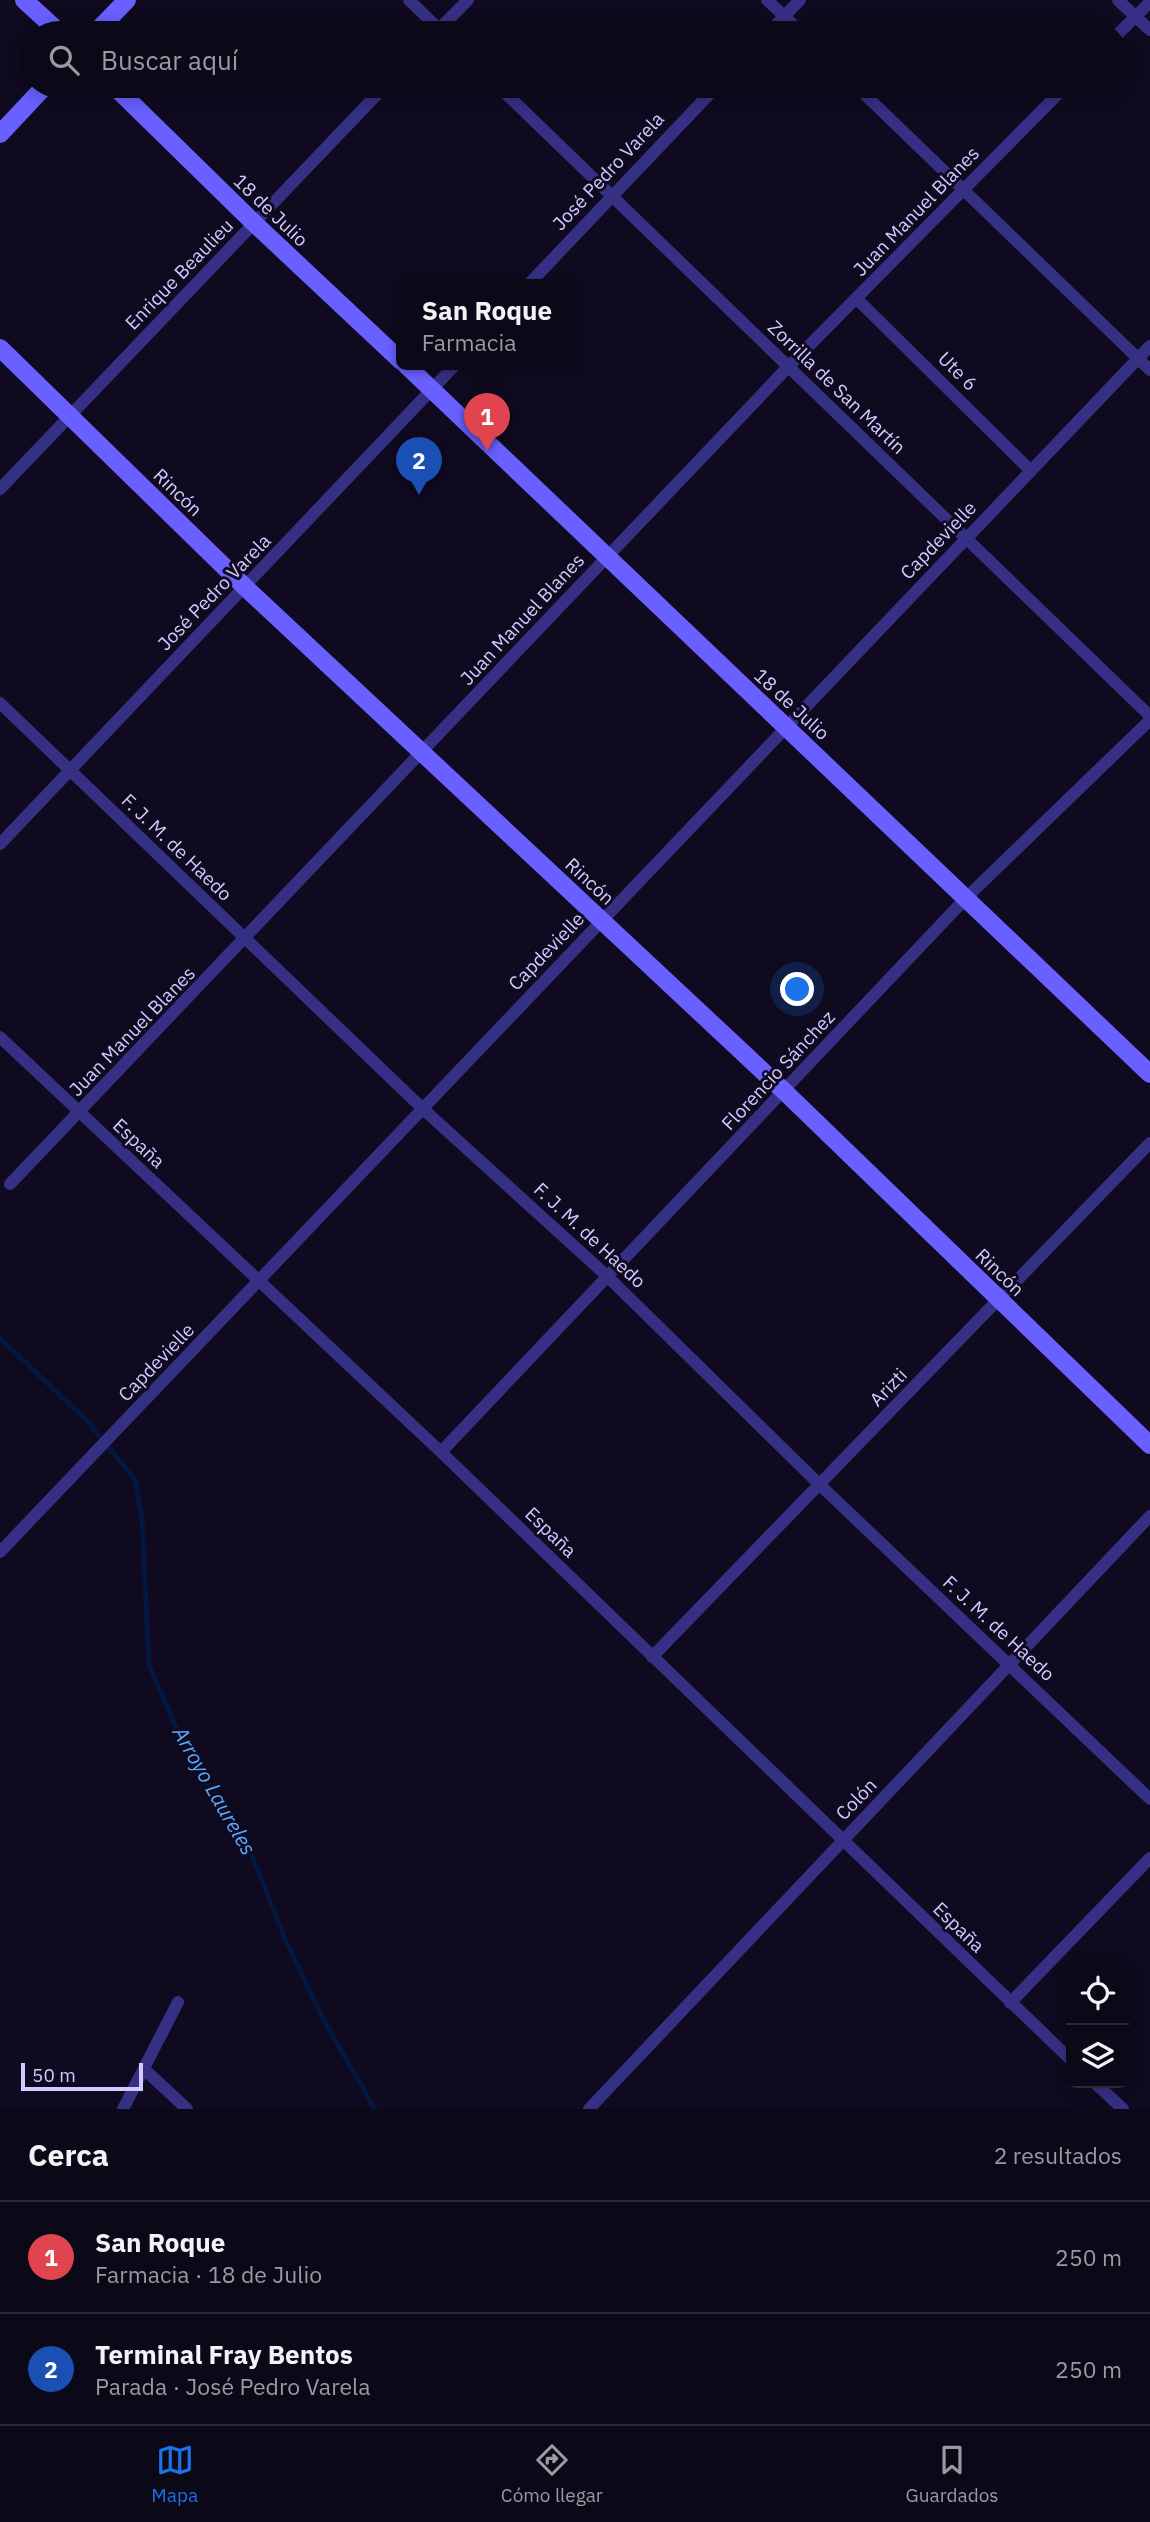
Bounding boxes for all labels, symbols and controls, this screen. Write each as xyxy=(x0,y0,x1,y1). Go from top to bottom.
search box xyxy=(21,21,1129,98)
icon: search xyxy=(45,41,83,79)
text: Buscar aquí xyxy=(101,43,238,77)
street label: José Pedro Varela xyxy=(547,107,669,235)
street label: Juan Manuel Blanes xyxy=(848,141,984,281)
street label: 18 de Julio xyxy=(229,169,313,251)
street label: Enrique Beaulieu xyxy=(120,213,238,335)
popup xyxy=(396,279,578,370)
text: San Roque xyxy=(422,293,552,327)
street label: Zorrilla de San Martín xyxy=(763,315,911,459)
text: Farmacia xyxy=(422,327,516,357)
street label: Ute 6 xyxy=(933,346,983,396)
pin: 1 xyxy=(464,393,510,451)
pin: 2 xyxy=(396,437,442,495)
street label: Rincón xyxy=(149,463,207,521)
street label: Capdevielle xyxy=(895,496,981,584)
street label: José Pedro Varela xyxy=(152,529,276,655)
street label: Juan Manuel Blanes xyxy=(455,548,589,690)
street label: 18 de Julio xyxy=(749,663,835,745)
street label: F. J. M. de Haedo xyxy=(117,788,237,906)
street label: Rincón xyxy=(560,852,620,910)
street label: Capdevielle xyxy=(503,907,589,995)
street label: Juan Manuel Blanes xyxy=(64,961,200,1101)
your location xyxy=(780,972,814,1006)
street label: Florencio Sánchez xyxy=(716,1005,840,1135)
street label: España xyxy=(108,1113,170,1173)
street label: F. J. M. de Haedo xyxy=(529,1177,651,1293)
street label: Rincón xyxy=(971,1243,1029,1301)
street label: Capdevielle xyxy=(113,1318,199,1406)
street label: Arizti xyxy=(864,1363,912,1411)
street label: España xyxy=(520,1502,582,1562)
street label: F. J. M. de Haedo xyxy=(938,1570,1060,1686)
water label: Arroyo Laureles xyxy=(166,1720,263,1860)
street label: Colón xyxy=(830,1773,882,1825)
street label: España xyxy=(928,1897,990,1957)
map controls xyxy=(1066,1962,1129,2088)
button: locate xyxy=(1066,1962,1129,2025)
button: layers xyxy=(1066,2025,1129,2088)
scale bar xyxy=(21,2060,144,2092)
text: 50 m xyxy=(32,2063,76,2087)
text: Cerca xyxy=(28,2135,109,2174)
text: 2 resultados xyxy=(994,2140,1122,2170)
text: San Roque xyxy=(95,2225,225,2259)
text: 1 xyxy=(44,2242,58,2272)
text: 250 m xyxy=(1055,2242,1122,2272)
text: Farmacia · 18 de Julio xyxy=(95,2259,322,2289)
text: Terminal Fray Bentos xyxy=(95,2337,353,2371)
text: 2 xyxy=(44,2354,58,2384)
text: 250 m xyxy=(1055,2354,1122,2384)
text: Parada · José Pedro Varela xyxy=(95,2371,371,2401)
tab: Mapa xyxy=(151,2441,198,2507)
tab: Cómo llegar xyxy=(501,2441,603,2507)
tab: Guardados xyxy=(906,2441,999,2507)

